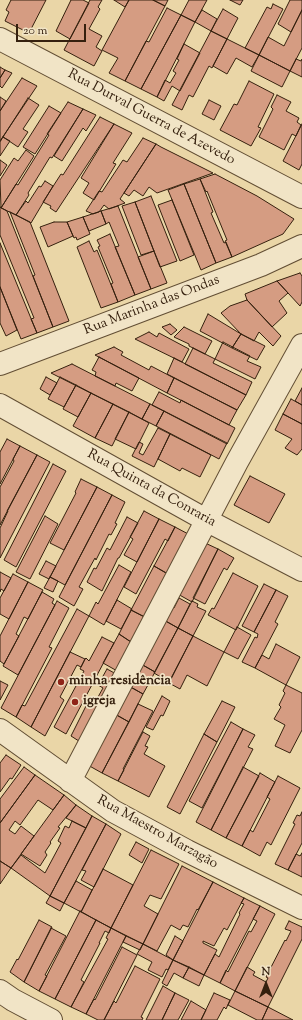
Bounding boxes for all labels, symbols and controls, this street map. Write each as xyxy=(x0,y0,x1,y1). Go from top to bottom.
scale bar xyxy=(18,16,88,42)
text: 20 m xyxy=(23,22,47,40)
street label: Rua Durval Guerra de Azevedo xyxy=(64,67,238,169)
street label: Rua Marinha das Ondas xyxy=(82,272,222,340)
street label: Rua Quinta da Conraria xyxy=(84,447,218,531)
place label: minha residência xyxy=(69,674,171,690)
marker: minha residência xyxy=(56,677,66,687)
place label: igreja xyxy=(83,694,116,710)
marker: igreja xyxy=(70,697,80,707)
street label: Rua Maestro Marzagão xyxy=(94,793,220,873)
north arrow xyxy=(246,964,286,1004)
text: N xyxy=(262,964,270,980)

